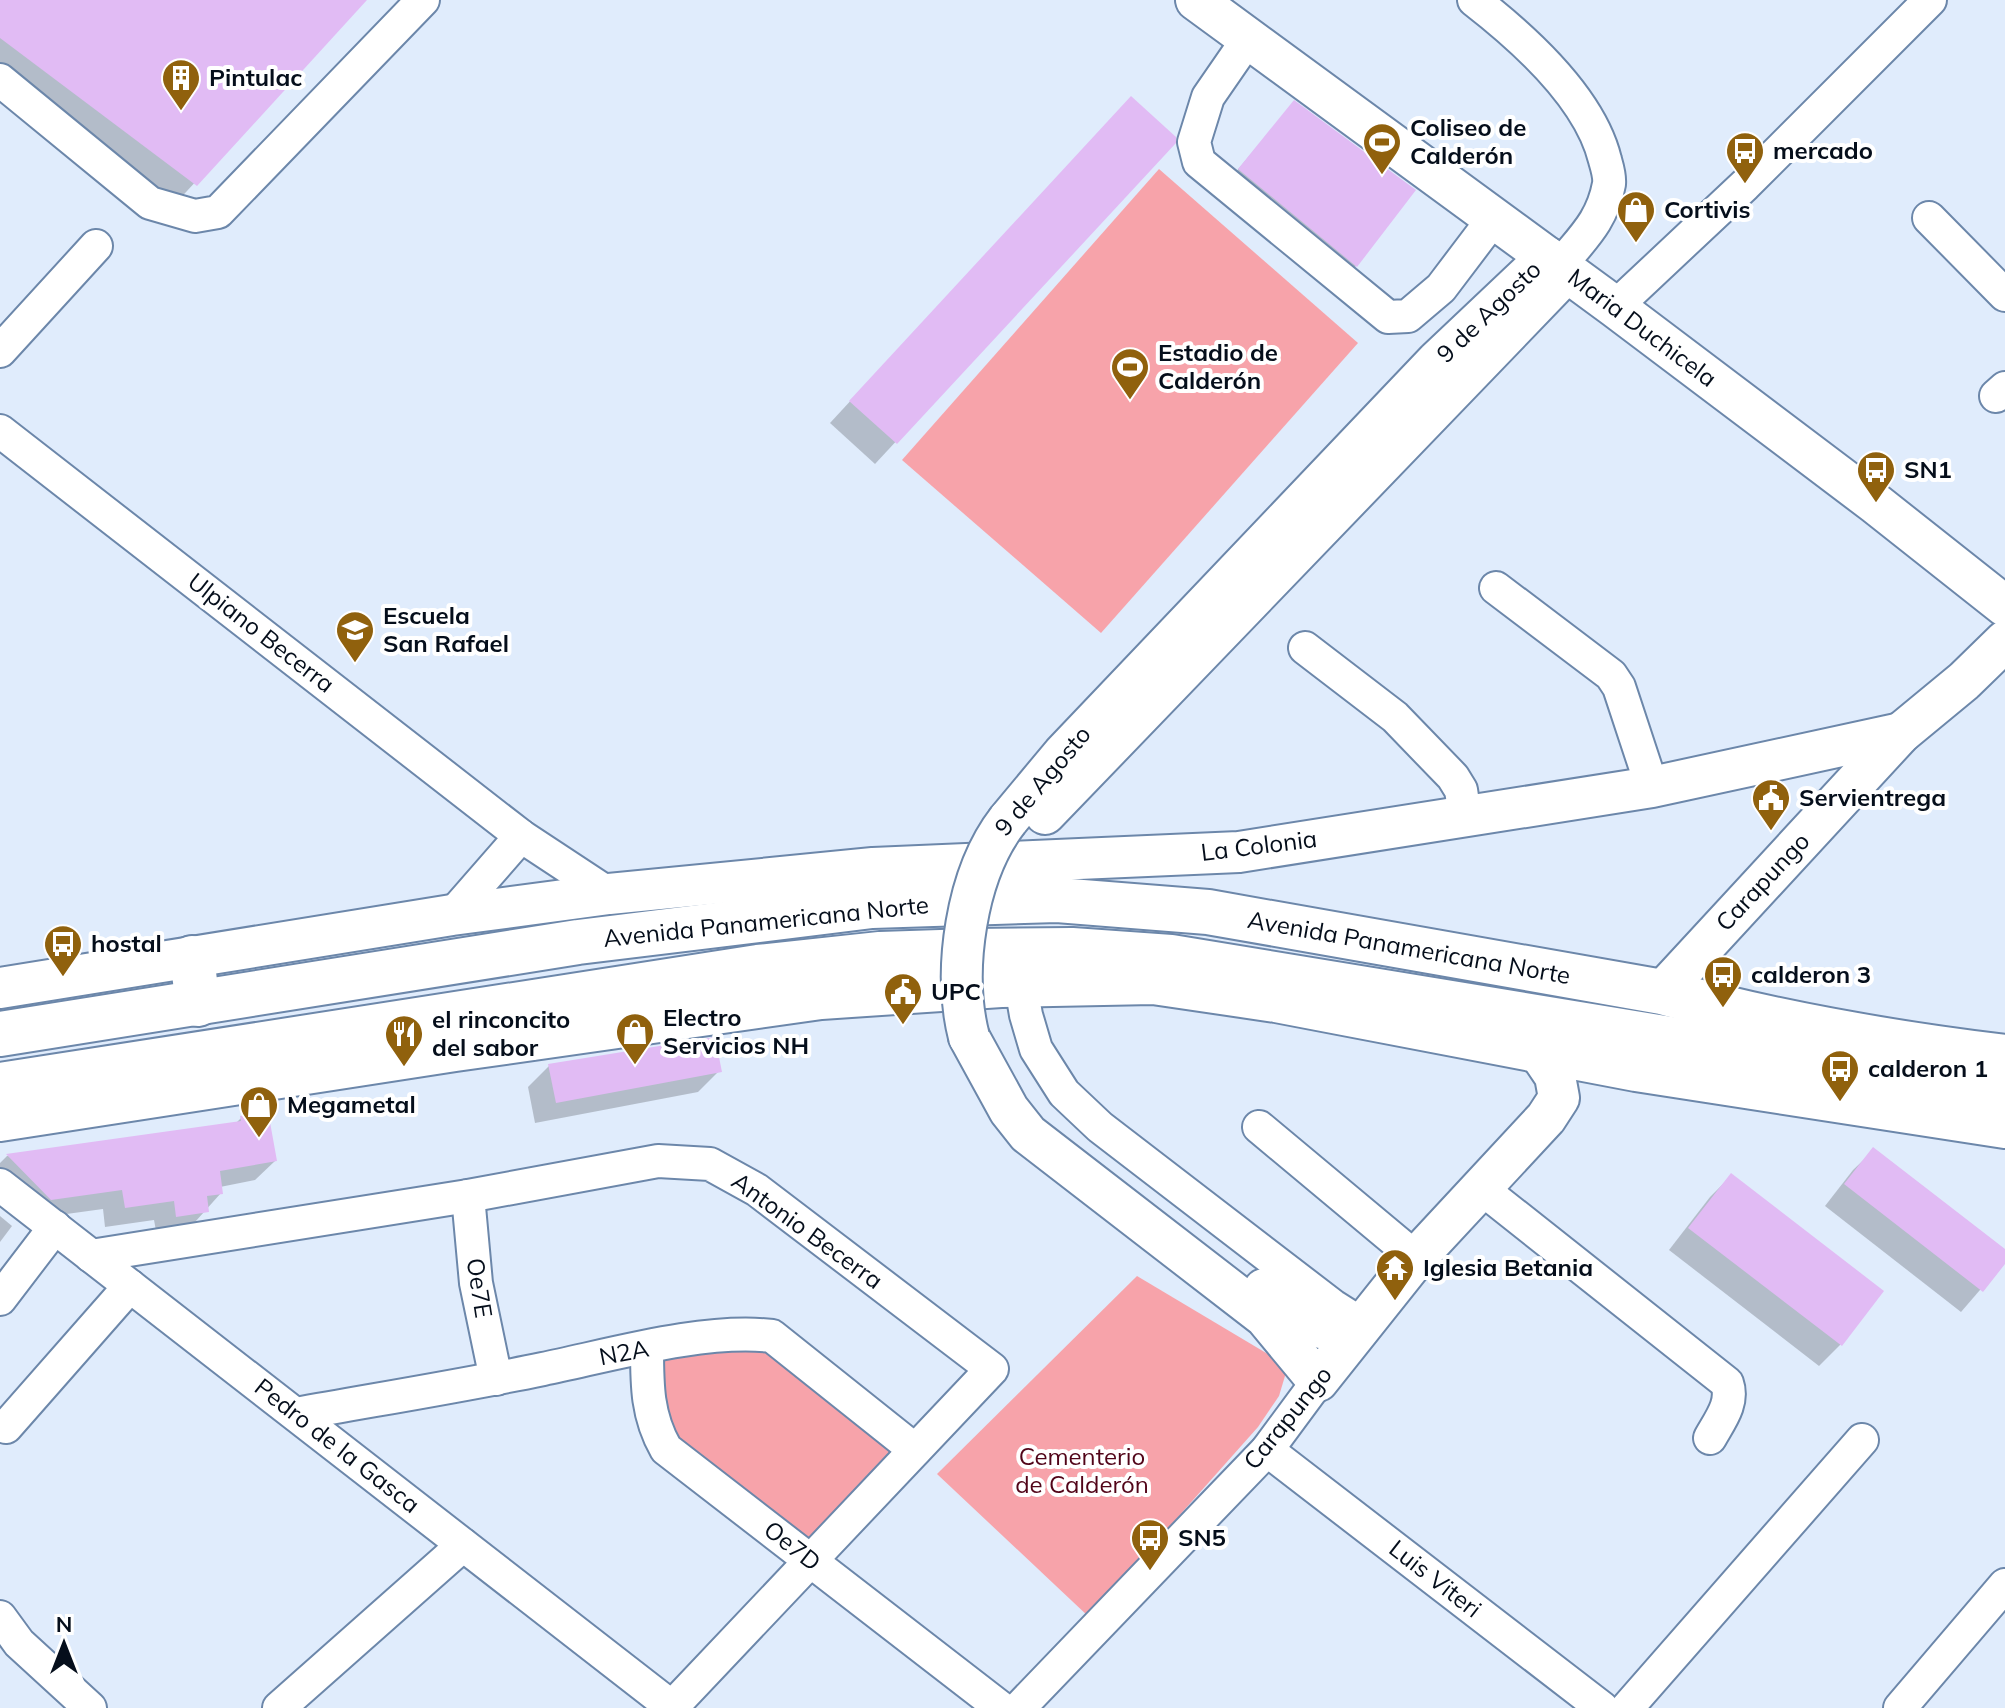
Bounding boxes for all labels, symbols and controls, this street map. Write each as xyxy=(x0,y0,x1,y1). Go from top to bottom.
building icon: Pintulac xyxy=(160,57,202,112)
place label: Pintulac xyxy=(209,62,302,92)
place label: Coliseo de Calderón xyxy=(1410,112,1526,170)
sports icon: Coliseo de Calderón xyxy=(1361,121,1403,176)
bus stop icon: mercado xyxy=(1724,130,1766,185)
place label: mercado xyxy=(1773,135,1873,165)
shop icon: Cortivis xyxy=(1615,189,1657,244)
place label: Cortivis xyxy=(1664,194,1751,224)
street label: 9 de Agosto xyxy=(1430,254,1547,369)
street label: Maria Duchicela xyxy=(1562,262,1723,393)
place label: Estadio de Calderón xyxy=(1158,337,1278,395)
sports icon: Estadio de Calderón xyxy=(1109,346,1151,401)
bus stop icon: SN1 xyxy=(1855,449,1897,504)
place label: SN1 xyxy=(1904,454,1952,484)
street label: Ulpiano Becerra xyxy=(182,566,341,699)
place label: Escuela San Rafael xyxy=(383,600,509,658)
school or university icon: Escuela San Rafael xyxy=(334,609,376,664)
street label: 9 de Agosto xyxy=(988,719,1097,841)
public building icon: Servientrega xyxy=(1750,777,1792,832)
place label: Servientrega xyxy=(1799,782,1946,812)
street label: La Colonia xyxy=(1199,823,1319,867)
street label: Carapungo xyxy=(1709,826,1815,937)
street label: Avenida Panamericana Norte xyxy=(602,889,930,953)
street label: Avenida Panamericana Norte xyxy=(1245,904,1573,990)
bus stop icon: hostal xyxy=(42,923,84,978)
place label: hostal xyxy=(91,928,162,958)
bus stop icon: calderon 3 xyxy=(1702,954,1744,1009)
place label: calderon 3 xyxy=(1751,959,1871,989)
public building icon: UPC xyxy=(882,971,924,1026)
place label: UPC xyxy=(931,976,981,1006)
place label: Electro Servicios NH xyxy=(663,1002,809,1060)
place label: el rinconcito del sabor xyxy=(432,1004,570,1062)
shop icon: Electro Servicios NH xyxy=(614,1011,656,1066)
restaurant icon: el rinconcito del sabor xyxy=(383,1013,425,1068)
bus stop icon: calderon 1 xyxy=(1819,1048,1861,1103)
place label: calderon 1 xyxy=(1868,1053,1988,1083)
shop icon: Megametal xyxy=(238,1084,280,1139)
place label: Megametal xyxy=(287,1089,416,1119)
street label: Antonio Becerra xyxy=(726,1165,889,1295)
temple icon: Iglesia Betania xyxy=(1374,1247,1416,1302)
place label: Iglesia Betania xyxy=(1423,1252,1593,1282)
street label: Oe7E xyxy=(460,1256,500,1320)
street label: N2A xyxy=(596,1332,652,1372)
street label: Carapungo xyxy=(1237,1360,1338,1475)
street label: Pedro de la Gasca xyxy=(249,1371,426,1519)
park label: Cementerio de Calderón xyxy=(1015,1441,1149,1499)
street label: Oe7D xyxy=(758,1514,827,1577)
bus stop icon: SN5 xyxy=(1129,1517,1171,1572)
place label: SN5 xyxy=(1178,1522,1226,1552)
street label: Luis Viteri xyxy=(1384,1533,1488,1624)
north arrow xyxy=(24,1604,104,1684)
text: N xyxy=(56,1610,72,1638)

